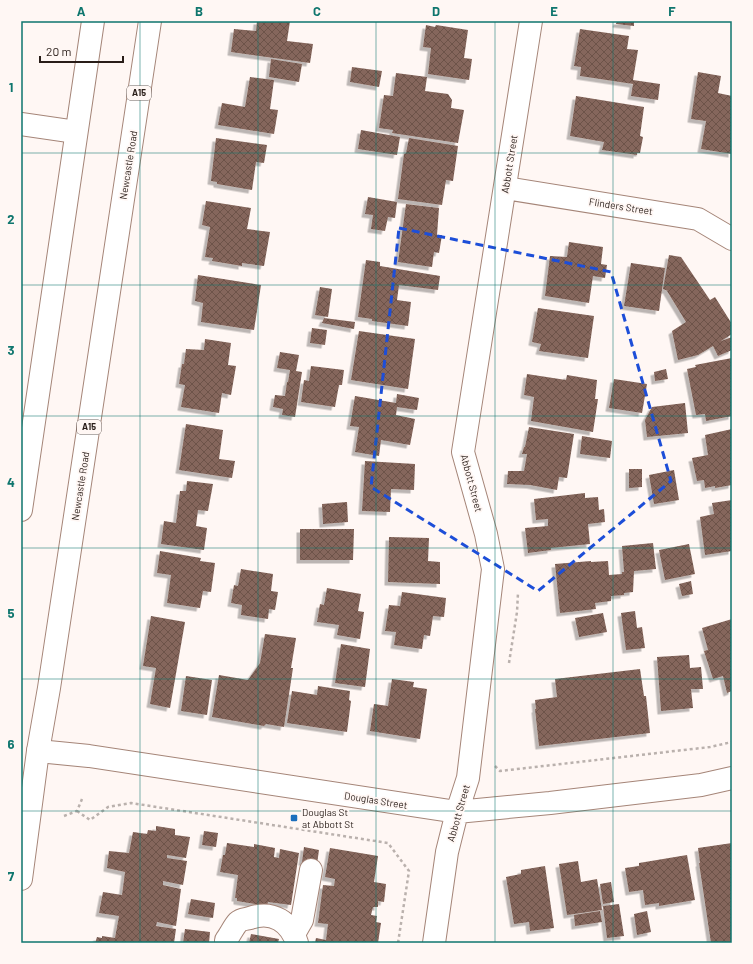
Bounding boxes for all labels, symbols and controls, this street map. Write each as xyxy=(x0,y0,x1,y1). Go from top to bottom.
text: A xyxy=(77,3,86,19)
text: B xyxy=(195,3,203,19)
text: C xyxy=(313,3,321,19)
text: D xyxy=(432,3,440,19)
text: E xyxy=(550,3,558,19)
text: F xyxy=(668,3,676,19)
scale bar xyxy=(40,38,123,64)
text: 20 m xyxy=(46,44,72,58)
text: 1 xyxy=(9,79,13,95)
road number: A15 xyxy=(127,86,151,100)
street label: Newcastle Road xyxy=(117,130,139,200)
street label: Abbott Street xyxy=(498,134,520,194)
street label: Flinders Street xyxy=(588,195,654,217)
text: 2 xyxy=(7,211,15,227)
text: 3 xyxy=(7,342,15,358)
road number: A15 xyxy=(77,420,101,434)
street label: Newcastle Road xyxy=(69,451,91,521)
street label: Abbott Street xyxy=(459,453,486,513)
text: 4 xyxy=(7,474,15,490)
text: 5 xyxy=(7,605,15,621)
text: 6 xyxy=(8,736,15,752)
street label: Abbott Street xyxy=(444,783,472,843)
street label: Douglas Street xyxy=(344,789,409,811)
place label: Douglas St at Abbott St xyxy=(302,806,354,830)
marker: Douglas St at Abbott St xyxy=(289,813,299,823)
text: 7 xyxy=(8,868,15,884)

